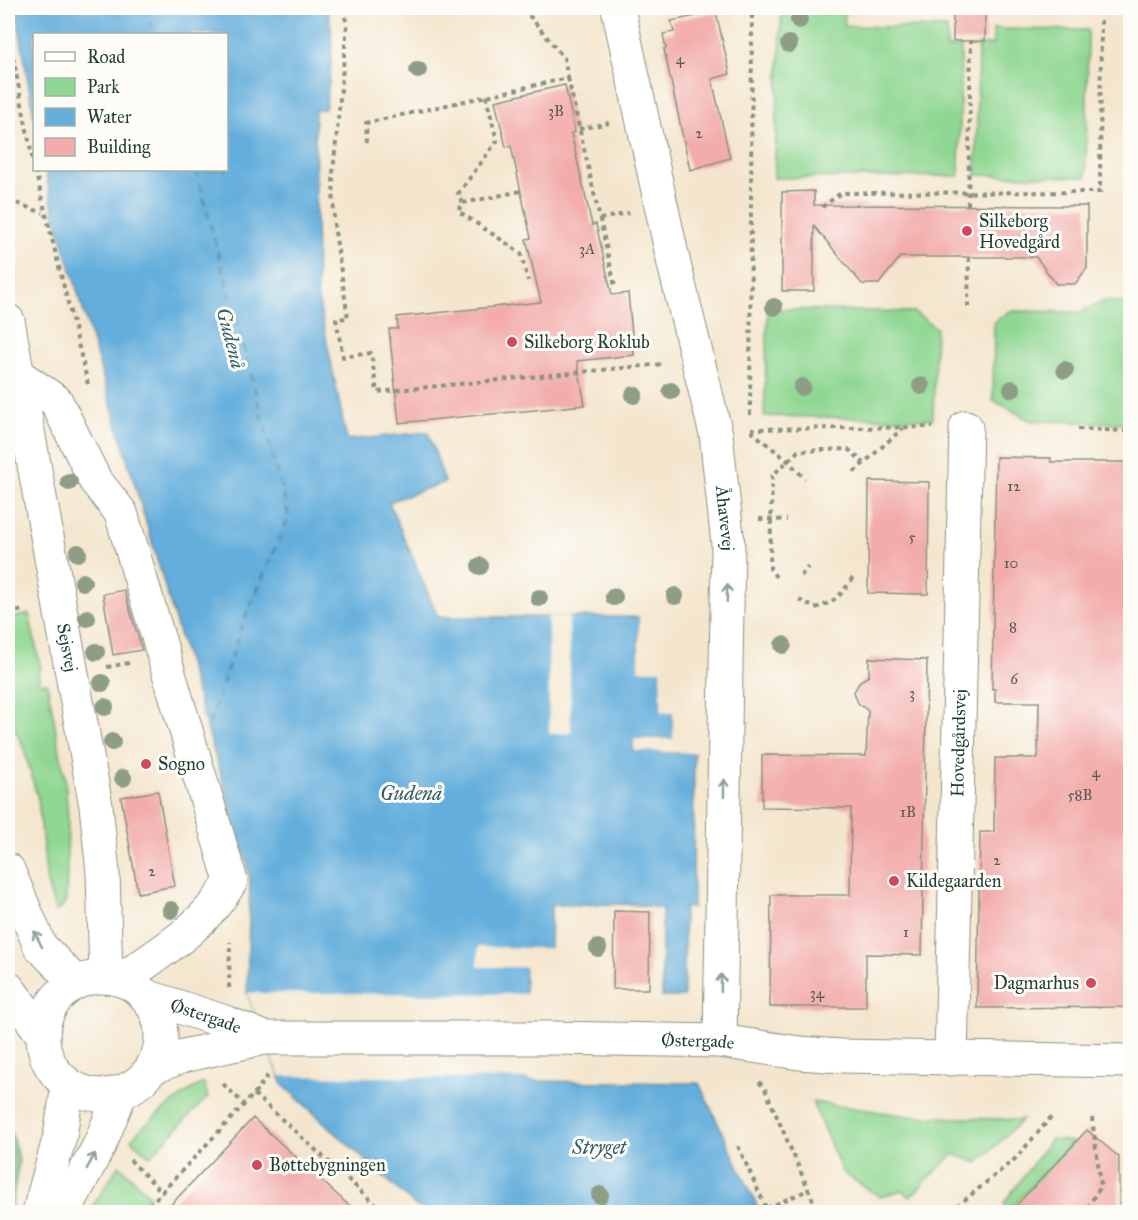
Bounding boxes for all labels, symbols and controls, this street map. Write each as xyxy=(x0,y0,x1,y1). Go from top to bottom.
legend xyxy=(33,33,228,171)
text: Road xyxy=(87,46,125,68)
house number: 4 xyxy=(676,50,685,68)
text: Park xyxy=(87,76,120,98)
house number: 3B xyxy=(548,102,564,120)
text: Water xyxy=(87,106,132,128)
house number: 2 xyxy=(695,124,703,142)
text: Building xyxy=(87,136,151,159)
place label: Silkeborg Hovedgård xyxy=(979,210,1060,254)
marker: Silkeborg Hovedgård xyxy=(960,224,974,238)
house number: 3A xyxy=(579,240,595,258)
water label: Gudenå xyxy=(211,305,251,372)
place label: Silkeborg Roklub xyxy=(524,331,650,354)
marker: Silkeborg Roklub xyxy=(505,335,519,349)
house number: 12 xyxy=(1007,477,1021,495)
street label: Åhavevej xyxy=(711,483,739,551)
house number: 5 xyxy=(909,528,916,546)
house number: 10 xyxy=(1004,554,1018,572)
one-way arrow xyxy=(721,583,733,603)
house number: 8 xyxy=(1009,618,1017,636)
street label: Sejsvej xyxy=(52,622,82,674)
house number: 6 xyxy=(1010,670,1019,688)
house number: 3 xyxy=(909,684,915,702)
street label: Hovedgårdsvej xyxy=(946,689,971,797)
place label: Sogno xyxy=(158,753,205,776)
marker: Sogno xyxy=(139,757,153,771)
house number: 4 xyxy=(1092,763,1101,781)
one-way arrow xyxy=(718,778,730,798)
water label: Gudenå xyxy=(380,781,443,805)
house number: 58B xyxy=(1068,786,1092,804)
house number: 1B xyxy=(900,803,916,821)
house number: 2 xyxy=(993,851,1001,869)
house number: 2 xyxy=(148,862,156,880)
place label: Kildegaarden xyxy=(906,870,1002,893)
marker: Kildegaarden xyxy=(887,874,901,888)
house number: 1 xyxy=(903,923,909,941)
one-way arrow xyxy=(32,930,43,948)
place label: Dagmarhus xyxy=(993,972,1079,995)
one-way arrow xyxy=(715,973,727,993)
marker: Dagmarhus xyxy=(1084,976,1098,990)
house number: 34 xyxy=(810,984,825,1002)
street label: Østergade xyxy=(167,994,244,1038)
street label: Østergade xyxy=(661,1029,736,1054)
water label: Stryget xyxy=(571,1135,628,1159)
one-way arrow xyxy=(86,1152,97,1170)
place label: Bøttebygningen xyxy=(269,1154,386,1177)
marker: Bøttebygningen xyxy=(250,1158,264,1172)

